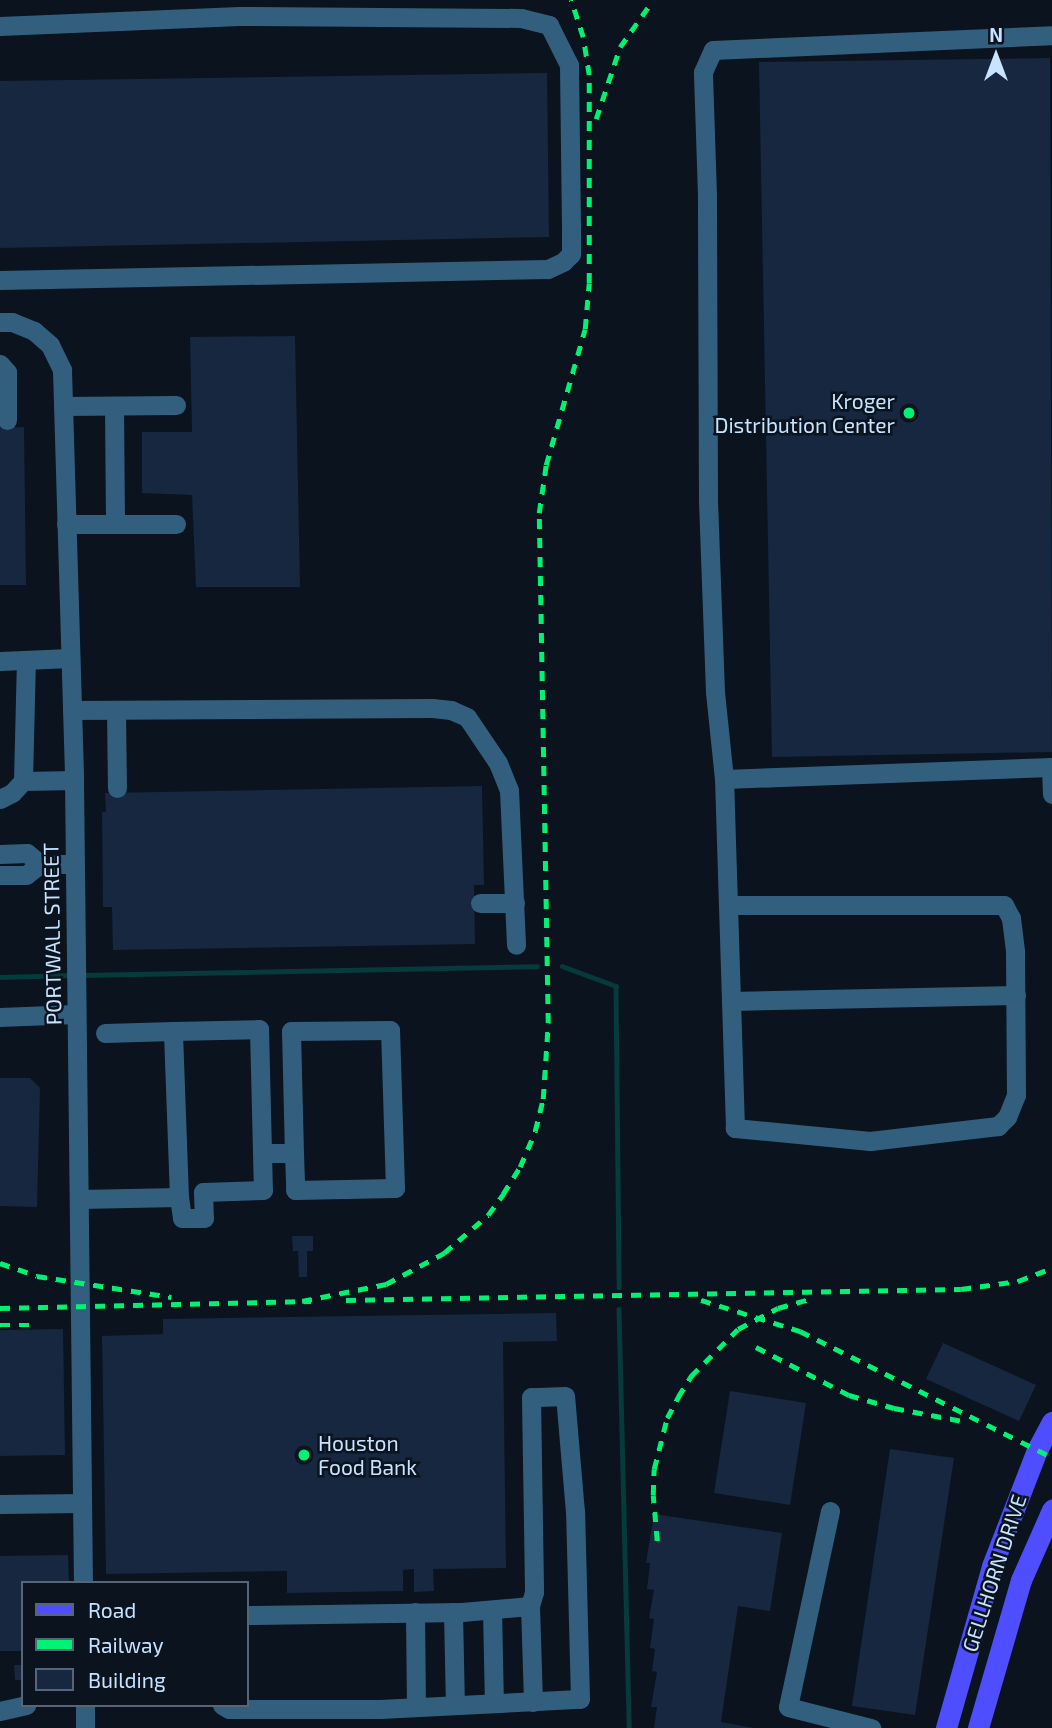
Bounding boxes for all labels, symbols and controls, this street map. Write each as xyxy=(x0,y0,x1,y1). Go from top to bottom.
north arrow xyxy=(961,21,1031,91)
text: N xyxy=(989,23,1003,46)
place label: Kroger Distribution Center xyxy=(714,388,895,438)
marker: Kroger Distribution Center xyxy=(901,405,917,421)
street label: PORTWALL STREET xyxy=(38,842,66,1026)
place label: Houston Food Bank xyxy=(318,1430,417,1480)
marker: Houston Food Bank xyxy=(296,1447,312,1463)
street label: GELLHORN DRIVE xyxy=(957,1491,1031,1655)
legend xyxy=(21,1581,248,1707)
text: Road xyxy=(88,1597,136,1622)
text: Railway xyxy=(88,1632,164,1657)
text: Building xyxy=(88,1667,166,1692)

